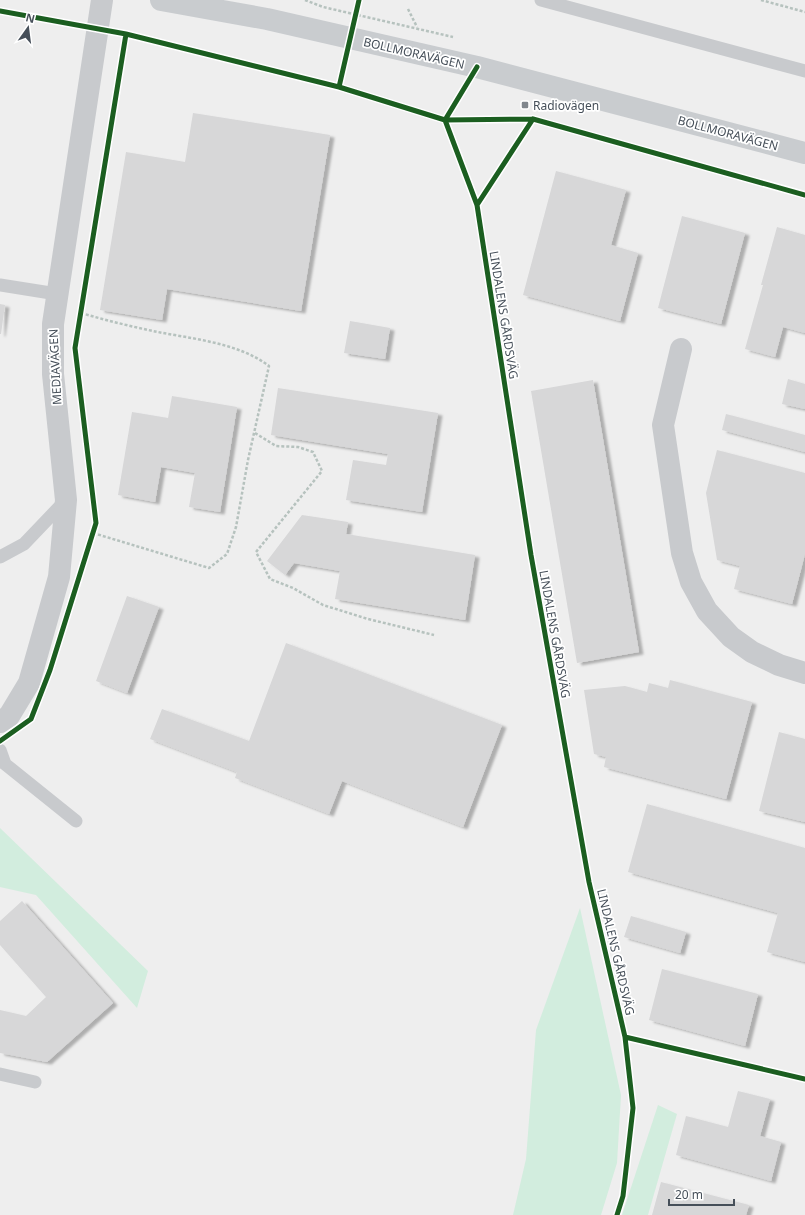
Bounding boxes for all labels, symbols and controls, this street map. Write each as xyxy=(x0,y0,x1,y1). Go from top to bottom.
north arrow xyxy=(8,8,48,48)
text: N xyxy=(24,9,37,26)
street label: BOLLMORAVÄGEN xyxy=(362,33,466,73)
place label: Radiovägen xyxy=(533,97,599,114)
marker: Radiovägen xyxy=(520,100,530,110)
street label: BOLLMORAVÄGEN xyxy=(676,111,780,155)
street label: LINDALENS GÅRDSVÄG xyxy=(485,250,523,380)
street label: MEDIAVÄGEN xyxy=(45,328,65,406)
street label: LINDALENS GÅRDSVÄG xyxy=(535,569,575,699)
street label: LINDALENS GÅRDSVÄG xyxy=(593,887,639,1017)
scale bar xyxy=(669,1181,734,1207)
text: 20 m xyxy=(675,1186,703,1203)

